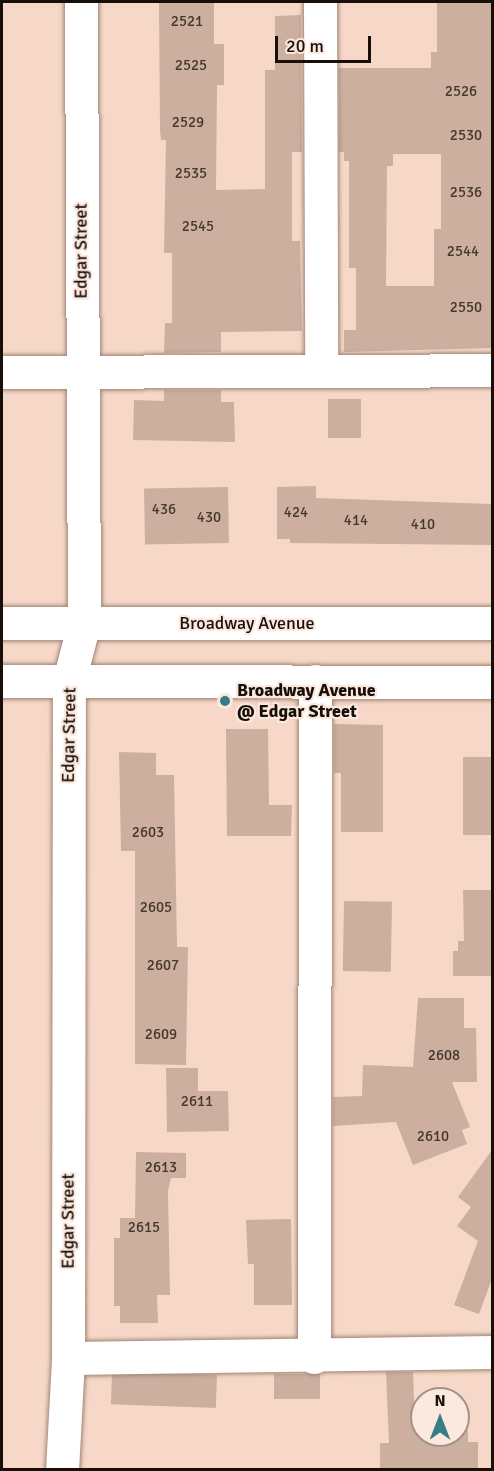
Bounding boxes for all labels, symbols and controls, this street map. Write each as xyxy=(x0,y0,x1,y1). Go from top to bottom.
house number: 2521 xyxy=(171,13,203,31)
scale bar xyxy=(278,24,374,62)
text: 20 m xyxy=(286,35,324,57)
house number: 2525 xyxy=(175,57,207,75)
house number: 2526 xyxy=(445,83,477,101)
house number: 2529 xyxy=(172,114,204,132)
house number: 2530 xyxy=(450,127,482,145)
house number: 2535 xyxy=(175,165,207,183)
house number: 2536 xyxy=(450,184,482,202)
street label: Edgar Street xyxy=(70,203,92,299)
house number: 2545 xyxy=(182,218,214,236)
house number: 2544 xyxy=(447,243,479,261)
house number: 2550 xyxy=(450,299,482,317)
house number: 436 xyxy=(152,501,176,519)
house number: 424 xyxy=(284,504,308,522)
house number: 430 xyxy=(197,509,221,527)
house number: 414 xyxy=(344,512,368,530)
house number: 410 xyxy=(411,516,435,534)
street label: Broadway Avenue xyxy=(179,612,315,634)
place label: Broadway Avenue @ Edgar Street xyxy=(237,680,376,722)
street label: Edgar Street xyxy=(57,687,81,783)
marker: Broadway Avenue @ Edgar Street xyxy=(218,694,232,708)
house number: 2603 xyxy=(132,824,164,842)
house number: 2605 xyxy=(140,899,172,917)
house number: 2607 xyxy=(147,957,179,975)
house number: 2609 xyxy=(145,1026,177,1044)
house number: 2608 xyxy=(428,1047,460,1065)
house number: 2611 xyxy=(181,1093,213,1111)
house number: 2610 xyxy=(417,1128,449,1146)
house number: 2613 xyxy=(145,1159,177,1177)
street label: Edgar Street xyxy=(57,1173,79,1269)
house number: 2615 xyxy=(128,1219,160,1237)
north arrow xyxy=(410,1387,470,1447)
text: N xyxy=(434,1391,446,1411)

